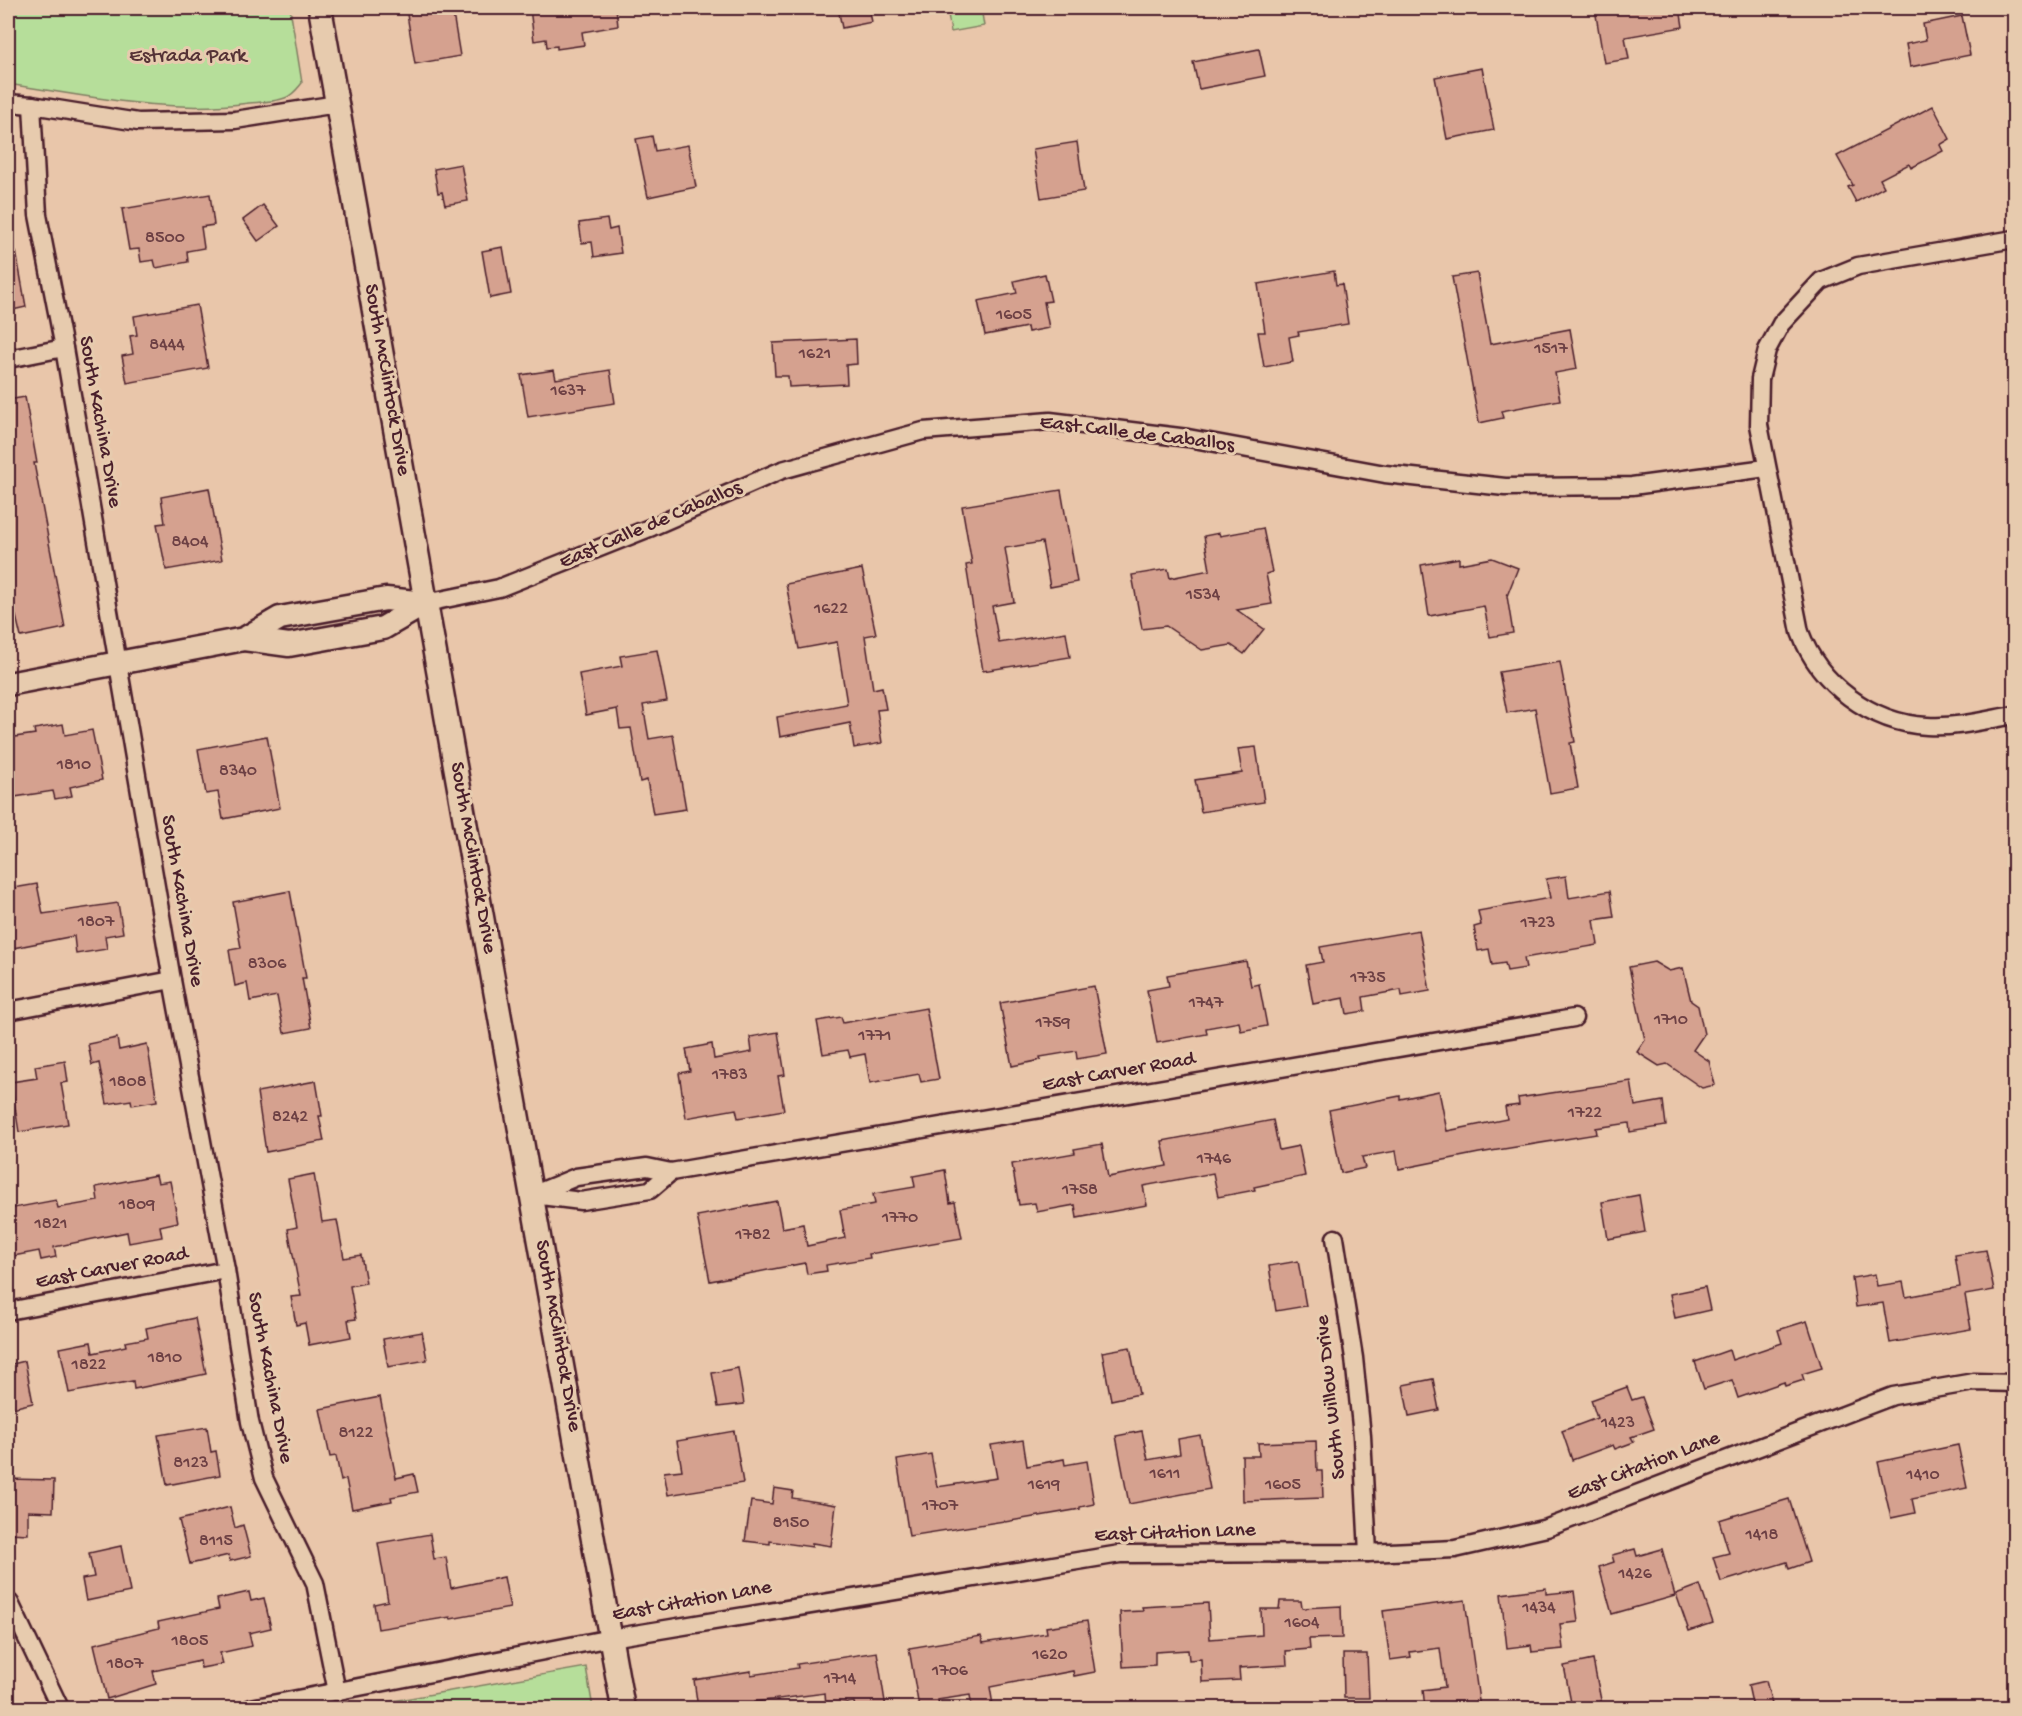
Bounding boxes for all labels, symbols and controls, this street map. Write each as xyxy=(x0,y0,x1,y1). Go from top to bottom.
park label: Estrada Park xyxy=(129,45,249,70)
house number: 8500 xyxy=(145,228,185,249)
street label: South McClintock Drive xyxy=(357,282,415,479)
house number: 1605 xyxy=(995,305,1032,326)
street label: South Kachina Drive xyxy=(72,334,127,511)
house number: 8444 xyxy=(149,335,185,356)
house number: 1517 xyxy=(1533,339,1568,360)
house number: 1621 xyxy=(798,344,831,365)
house number: 1637 xyxy=(549,381,586,402)
street label: East Calle de Caballos xyxy=(1038,411,1237,459)
street label: East Calle de Caballos xyxy=(556,476,747,576)
house number: 8404 xyxy=(171,532,209,553)
house number: 1534 xyxy=(1185,585,1221,606)
house number: 1622 xyxy=(813,599,848,620)
house number: 1810 xyxy=(56,755,91,776)
street label: South McClintock Drive xyxy=(443,760,501,957)
house number: 8340 xyxy=(219,761,257,782)
street label: South Kachina Drive xyxy=(154,813,209,990)
house number: 1807 xyxy=(77,912,115,933)
house number: 1723 xyxy=(1520,913,1555,934)
house number: 8306 xyxy=(248,954,287,975)
house number: 1735 xyxy=(1349,968,1386,989)
house number: 1747 xyxy=(1188,993,1224,1014)
house number: 1710 xyxy=(1653,1010,1688,1031)
house number: 1759 xyxy=(1034,1013,1071,1034)
house number: 1771 xyxy=(857,1026,892,1047)
street label: East Carver Road xyxy=(1041,1047,1199,1099)
house number: 1783 xyxy=(711,1065,748,1086)
house number: 1808 xyxy=(108,1072,147,1093)
house number: 1722 xyxy=(1567,1103,1602,1124)
house number: 8242 xyxy=(272,1107,308,1128)
house number: 1746 xyxy=(1196,1149,1232,1170)
house number: 1758 xyxy=(1061,1180,1098,1201)
house number: 1809 xyxy=(118,1195,155,1216)
house number: 1770 xyxy=(881,1208,918,1229)
house number: 1821 xyxy=(33,1214,68,1235)
house number: 1782 xyxy=(734,1225,771,1246)
street label: South McClintock Drive xyxy=(528,1238,586,1435)
street label: East Carver Road xyxy=(34,1242,192,1296)
street label: South Kachina Drive xyxy=(240,1290,298,1467)
street label: South Willow Drive xyxy=(1311,1313,1353,1480)
house number: 1810 xyxy=(147,1348,182,1369)
house number: 1822 xyxy=(71,1355,107,1376)
house number: 1423 xyxy=(1600,1413,1635,1434)
house number: 8122 xyxy=(339,1423,374,1444)
street label: East Citation Lane xyxy=(1564,1426,1725,1508)
house number: 8123 xyxy=(173,1453,209,1474)
house number: 1611 xyxy=(1149,1464,1180,1485)
house number: 1410 xyxy=(1905,1465,1940,1486)
house number: 1619 xyxy=(1027,1475,1060,1496)
house number: 1605 xyxy=(1264,1475,1301,1496)
house number: 1707 xyxy=(921,1496,959,1517)
house number: 8150 xyxy=(773,1513,809,1534)
street label: East Citation Lane xyxy=(1094,1519,1257,1549)
house number: 1418 xyxy=(1745,1525,1779,1546)
house number: 8115 xyxy=(199,1531,233,1552)
house number: 1426 xyxy=(1617,1564,1653,1585)
street label: East Citation Lane xyxy=(610,1575,775,1628)
house number: 1434 xyxy=(1521,1598,1556,1619)
house number: 1604 xyxy=(1283,1613,1320,1634)
house number: 1805 xyxy=(171,1631,208,1652)
house number: 1620 xyxy=(1031,1645,1068,1666)
house number: 1807 xyxy=(106,1654,144,1675)
house number: 1706 xyxy=(931,1661,969,1682)
house number: 1714 xyxy=(823,1669,857,1690)

